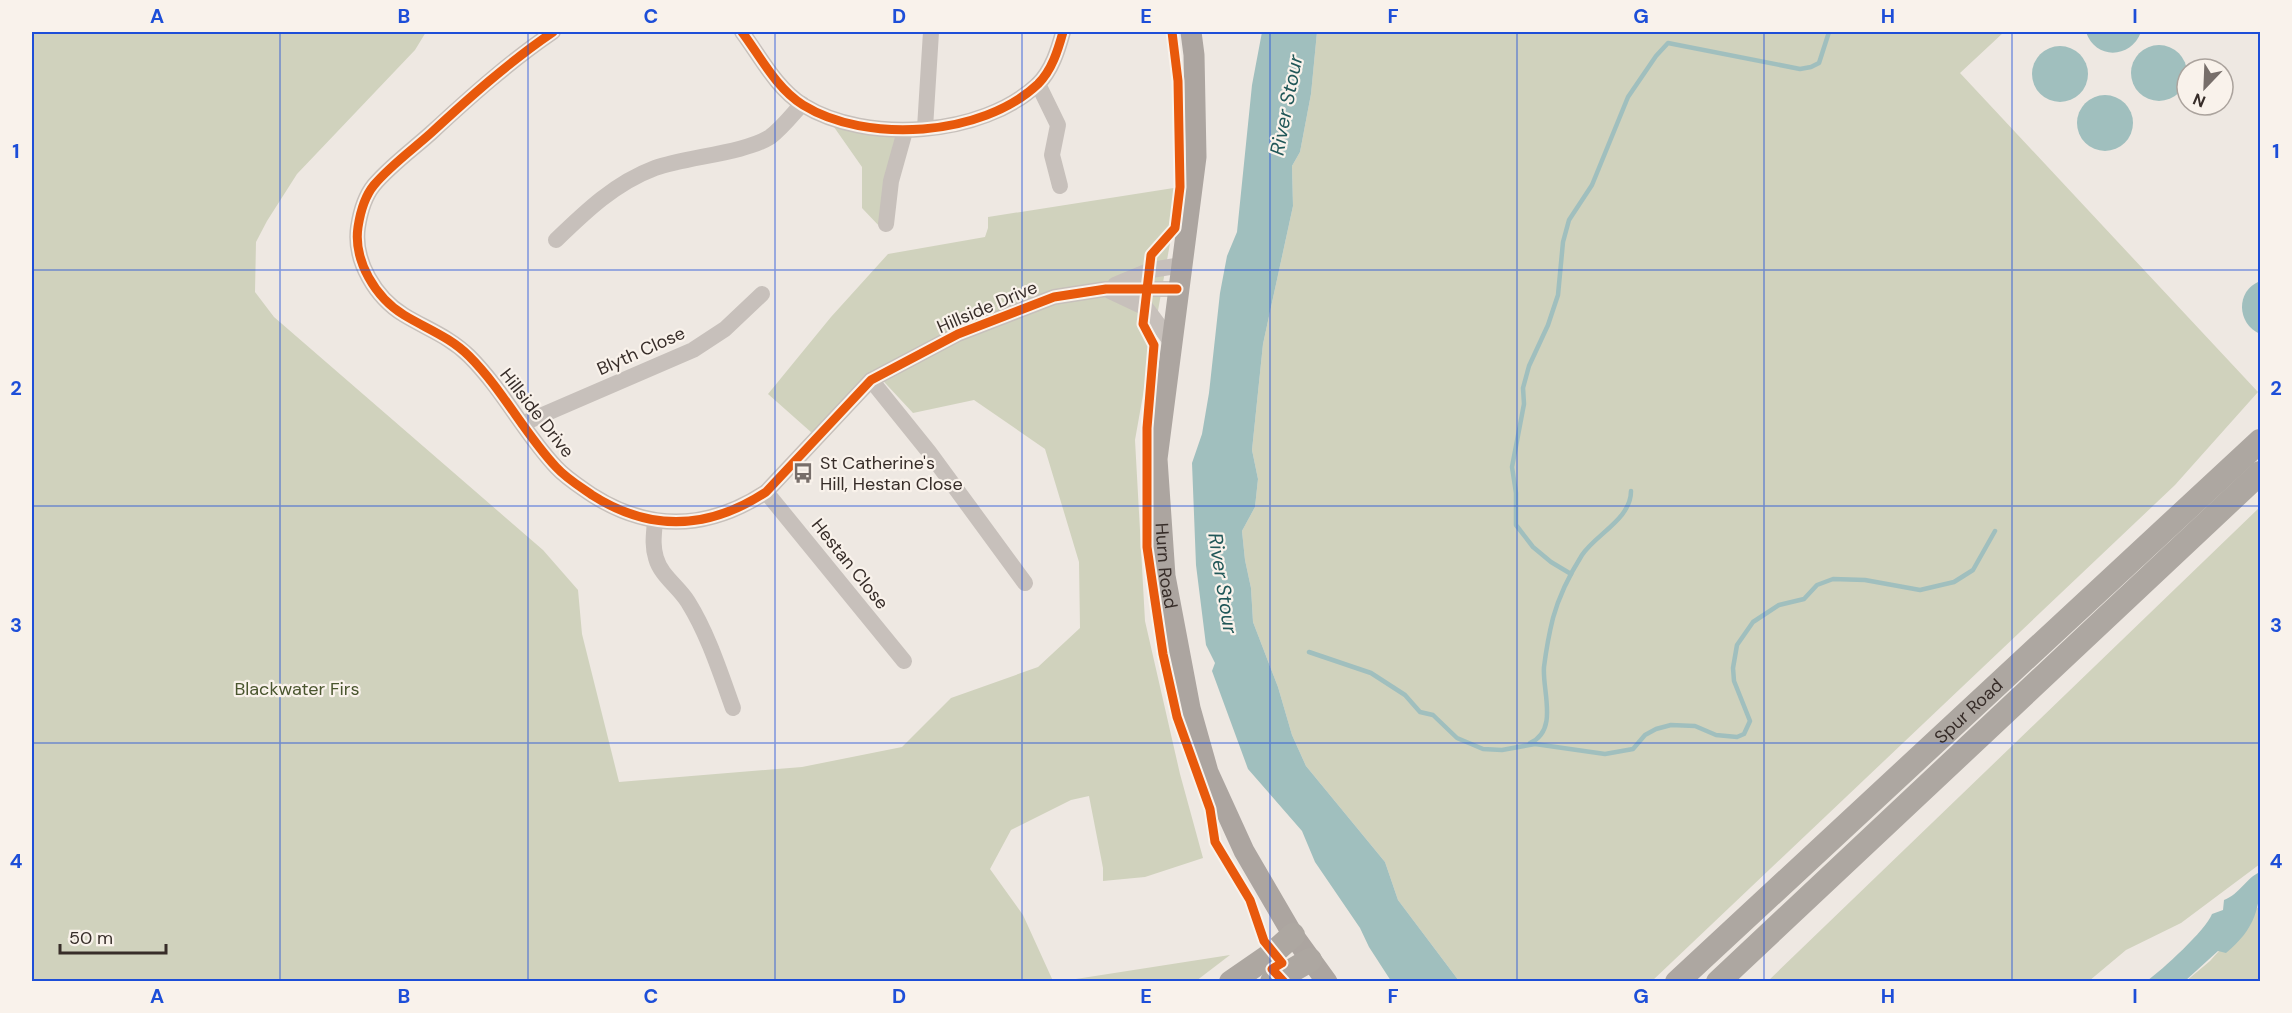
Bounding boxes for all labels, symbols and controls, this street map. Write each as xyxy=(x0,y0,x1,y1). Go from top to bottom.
text: A xyxy=(150,3,164,29)
text: B xyxy=(398,3,410,29)
text: C xyxy=(644,3,658,29)
text: D xyxy=(892,3,906,29)
text: E xyxy=(1140,3,1152,29)
text: F xyxy=(1387,3,1399,29)
text: G xyxy=(1633,3,1649,29)
text: H xyxy=(1881,3,1895,29)
text: I xyxy=(2132,3,2138,29)
water label: River Stour xyxy=(1264,52,1309,157)
north arrow xyxy=(2175,57,2235,117)
text: N xyxy=(2190,88,2209,112)
text: 1 xyxy=(12,138,20,164)
text: 1 xyxy=(2272,138,2280,164)
street label: Hillside Drive xyxy=(933,275,1041,339)
street label: Blyth Close xyxy=(593,321,689,381)
street label: Hillside Drive xyxy=(495,363,579,463)
text: 2 xyxy=(10,375,22,401)
text: 2 xyxy=(2270,375,2282,401)
place label: St Catherine's Hill, Hestan Close xyxy=(820,451,963,496)
bus stop icon: St Catherine's Hill, Hestan Close xyxy=(791,461,815,485)
street label: Hestan Close xyxy=(806,514,894,614)
street label: Hurn Road xyxy=(1149,522,1183,611)
water label: River Stour xyxy=(1202,531,1244,636)
text: 3 xyxy=(10,612,22,638)
text: 3 xyxy=(2270,612,2282,638)
street label: Spur Road xyxy=(1929,673,2008,749)
park label: Blackwater Firs xyxy=(234,677,360,701)
text: 4 xyxy=(10,848,23,874)
text: 4 xyxy=(2270,848,2283,874)
scale bar xyxy=(60,917,166,955)
text: 50 m xyxy=(69,926,113,950)
text: A xyxy=(150,983,164,1009)
text: B xyxy=(398,983,410,1009)
text: C xyxy=(644,983,658,1009)
text: D xyxy=(892,983,906,1009)
text: E xyxy=(1140,983,1152,1009)
text: F xyxy=(1387,983,1399,1009)
text: G xyxy=(1633,983,1649,1009)
text: H xyxy=(1881,983,1895,1009)
text: I xyxy=(2132,983,2138,1009)

